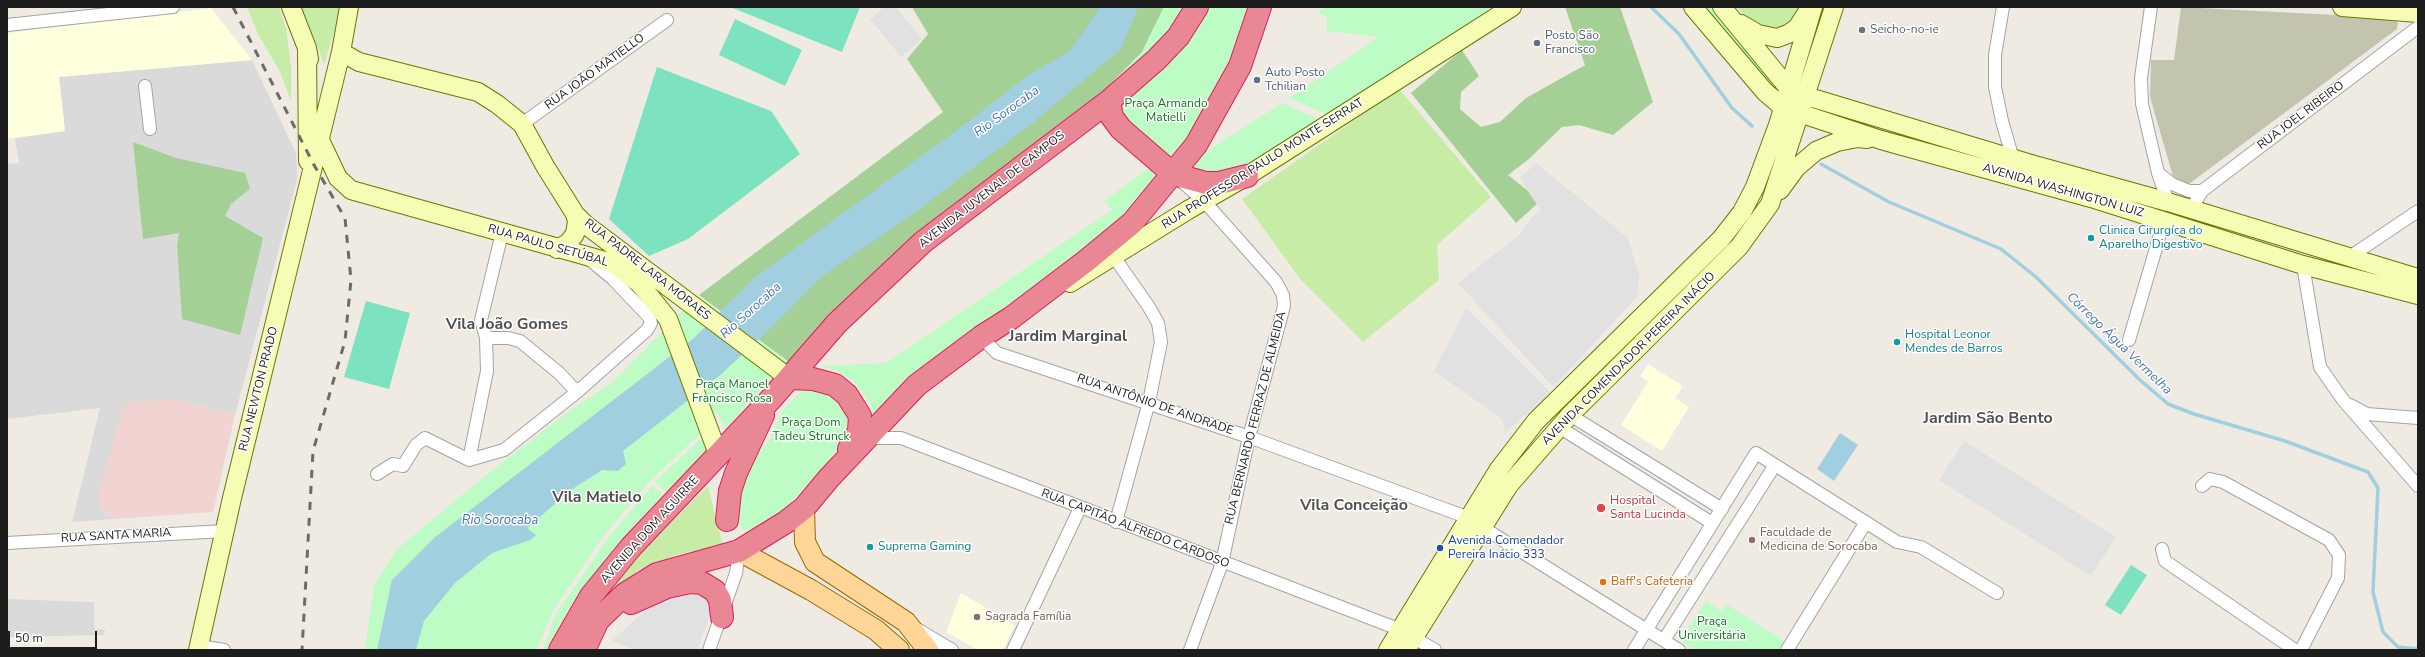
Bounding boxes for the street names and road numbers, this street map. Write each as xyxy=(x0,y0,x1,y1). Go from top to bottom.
street label: RUA JOÃO MATIELLO xyxy=(542,31,648,113)
street label: RUA JOEL RIBEIRO xyxy=(2255,79,2347,153)
street label: RUA PROFESSOR PAULO MONTE SERRAT xyxy=(1159,96,1367,232)
street label: AVENIDA JUVENAL DE CAMPOS xyxy=(916,129,1068,251)
street label: AVENIDA WASHINGTON LUIZ xyxy=(1981,161,2145,221)
street label: RUA PADRE LARA MORAES xyxy=(581,216,713,324)
street label: RUA PAULO SETÚBAL xyxy=(486,222,610,270)
street label: AVENIDA COMENDADOR PEREIRA INÁCIO xyxy=(1539,269,1719,449)
street label: RUA BERNARDO FERRAZ DE ALMEIDA xyxy=(1223,310,1289,526)
street label: RUA NEWTON PRADO xyxy=(237,325,281,453)
street label: RUA ANTÔNIO DE ANDRADE xyxy=(1075,371,1235,439)
street label: AVENIDA DOM AGUIRRE xyxy=(598,473,702,587)
street label: RUA CAPITÃO ALFREDO CARDOSO xyxy=(1039,486,1231,572)
street label: RUA SANTA MARIA xyxy=(60,526,172,546)

